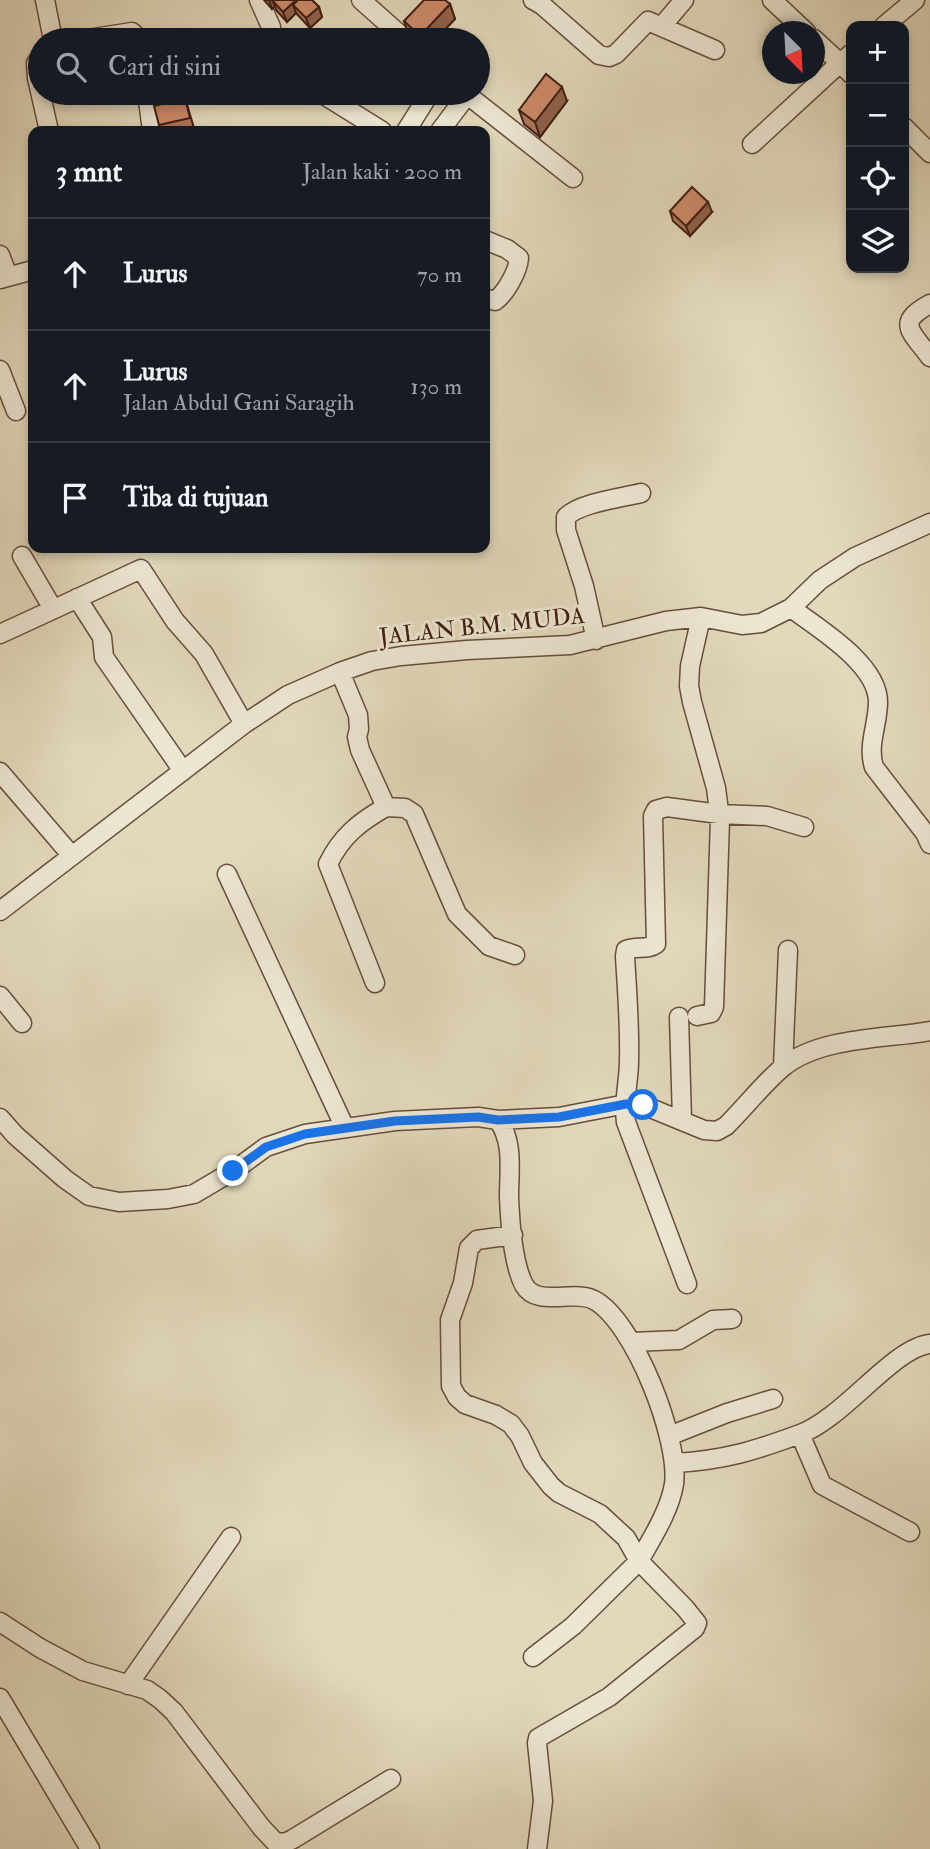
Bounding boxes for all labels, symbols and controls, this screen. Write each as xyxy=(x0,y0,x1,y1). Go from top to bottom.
north arrow xyxy=(762,21,825,84)
map controls xyxy=(846,21,909,273)
button: + xyxy=(846,21,909,84)
search box xyxy=(28,28,490,105)
icon: search xyxy=(52,48,90,86)
text: Cari di sini xyxy=(108,51,221,83)
button: − xyxy=(846,84,909,147)
button: locate xyxy=(846,147,909,210)
text: 3 mnt xyxy=(56,153,122,190)
text: Jalan kaki · 200 m xyxy=(302,157,462,186)
button: layers xyxy=(846,210,909,273)
icon: ahead xyxy=(56,255,94,293)
text: Lurus xyxy=(123,258,187,290)
text: 70 m xyxy=(417,260,462,289)
text: Lurus xyxy=(123,356,187,388)
icon: ahead xyxy=(56,367,94,405)
text: 130 m xyxy=(410,372,462,401)
text: Jalan Abdul Gani Saragih xyxy=(123,388,355,417)
icon: arrive xyxy=(56,479,94,517)
text: Tiba di tujuan xyxy=(123,482,268,514)
street label: JALAN B.M. MUDA xyxy=(377,601,587,651)
route start xyxy=(627,1089,658,1120)
route end xyxy=(217,1155,248,1186)

